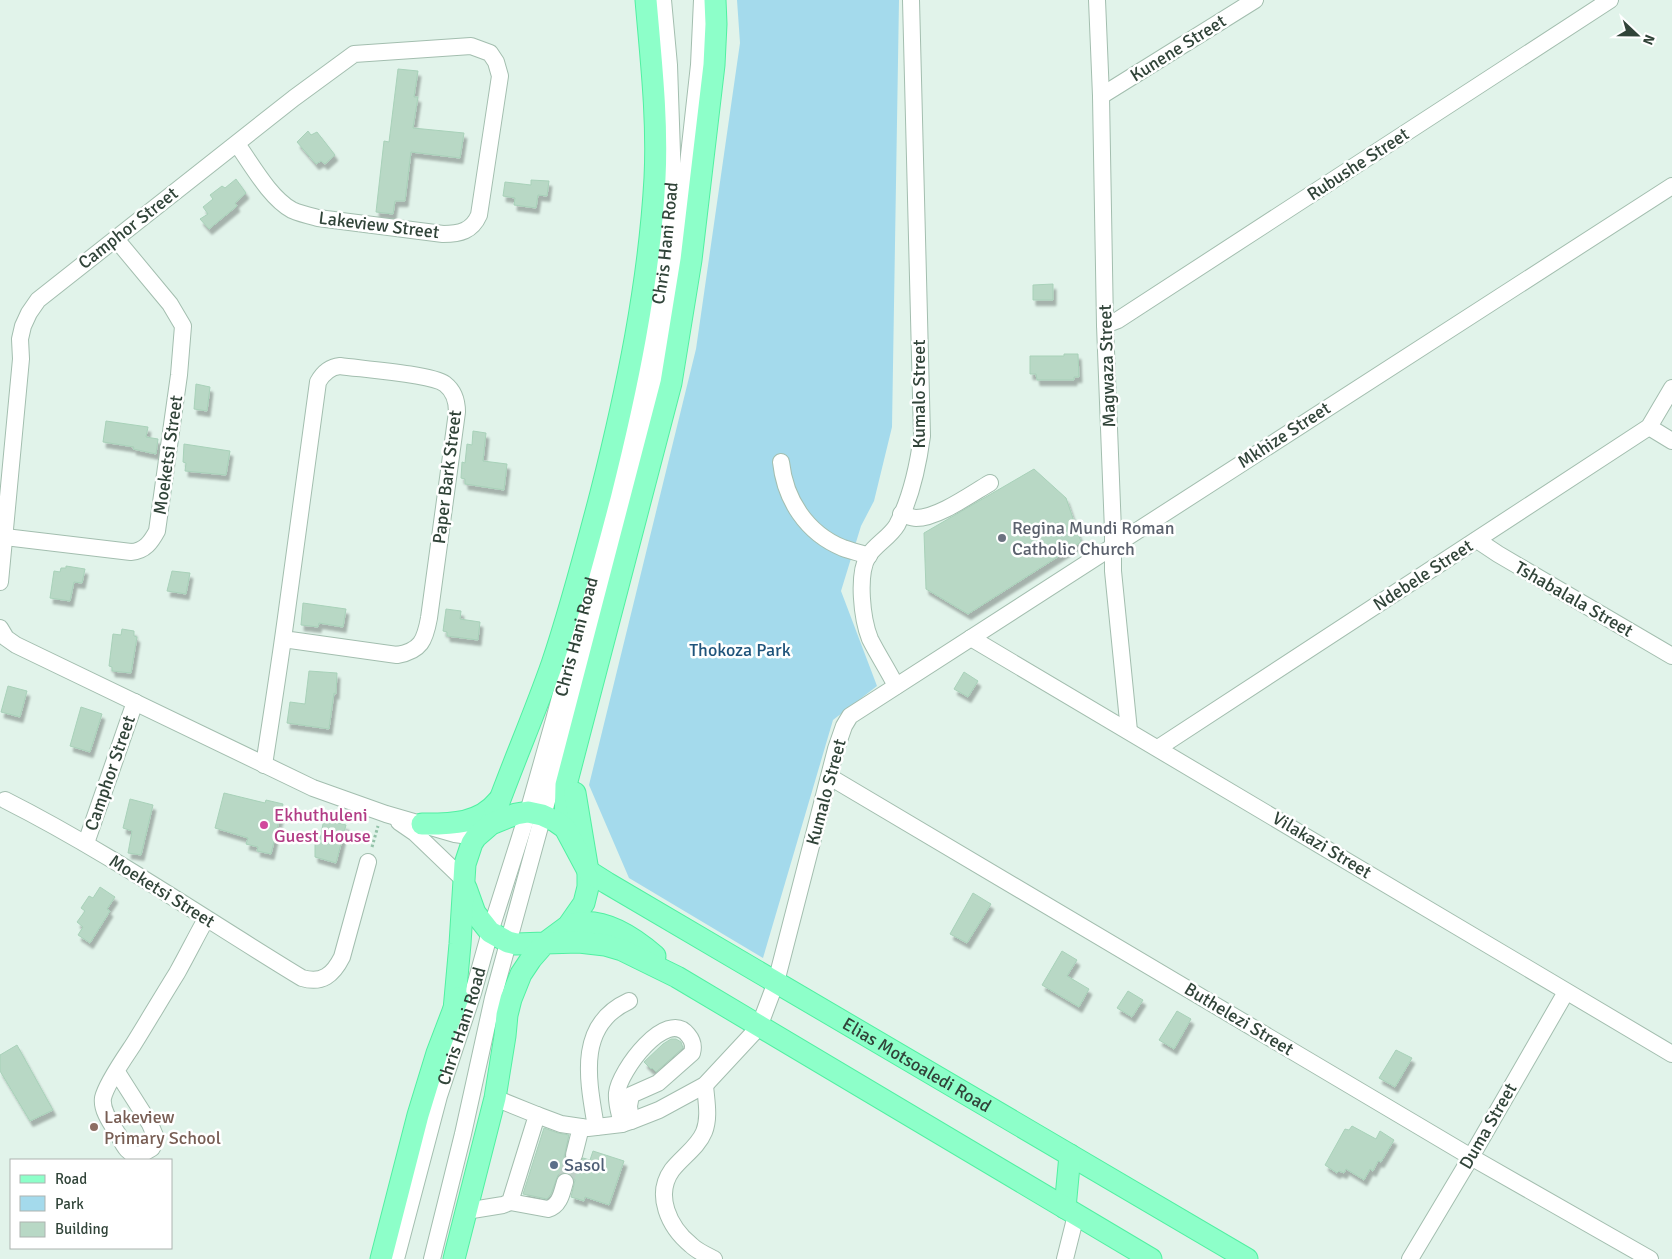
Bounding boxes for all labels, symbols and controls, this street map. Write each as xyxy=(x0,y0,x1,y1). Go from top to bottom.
street label: Kunene Street xyxy=(1126,10,1230,86)
north arrow xyxy=(1612,10,1662,60)
text: N xyxy=(1639,32,1658,47)
street label: Rubushe Street xyxy=(1303,123,1413,205)
street label: Chris Hani Road xyxy=(647,181,683,306)
street label: Camphor Street xyxy=(74,182,182,274)
street label: Lakeview Street xyxy=(317,207,441,243)
street label: Magwaza Street xyxy=(1094,304,1120,428)
street label: Kumalo Street xyxy=(908,339,930,449)
street label: Moeketsi Street xyxy=(149,394,187,516)
street label: Mkhize Street xyxy=(1234,397,1334,473)
street label: Paper Bark Street xyxy=(428,409,466,545)
place label: Regina Mundi Roman Catholic Church xyxy=(1012,517,1175,560)
marker: Regina Mundi Roman Catholic Church xyxy=(996,532,1008,544)
street label: Ndebele Street xyxy=(1369,535,1477,615)
street label: Tshabalala Street xyxy=(1511,556,1637,642)
street label: Chris Hani Road xyxy=(550,575,603,699)
park label: Thokoza Park xyxy=(689,639,791,661)
street label: Camphor Street xyxy=(80,712,140,834)
street label: Kumalo Street xyxy=(801,736,851,848)
place label: Ekhuthuleni Guest House xyxy=(274,804,371,847)
street label: Vilakazi Street xyxy=(1269,807,1375,883)
marker: Ekhuthuleni Guest House xyxy=(258,819,270,831)
street label: Moeketsi Street xyxy=(105,850,219,932)
street label: Chris Hani Road xyxy=(432,965,491,1088)
street label: Buthelezi Street xyxy=(1180,978,1298,1060)
street label: Elias Motsoaledi Road xyxy=(838,1013,995,1117)
street label: Duma Street xyxy=(1455,1079,1521,1173)
place label: Lakeview Primary School xyxy=(104,1106,221,1149)
marker: Lakeview Primary School xyxy=(88,1121,100,1133)
place label: Sasol xyxy=(564,1154,606,1176)
legend xyxy=(10,1159,172,1249)
marker: Sasol xyxy=(548,1159,560,1171)
text: Road xyxy=(55,1170,87,1188)
text: Park xyxy=(55,1195,84,1213)
text: Building xyxy=(55,1220,109,1238)

